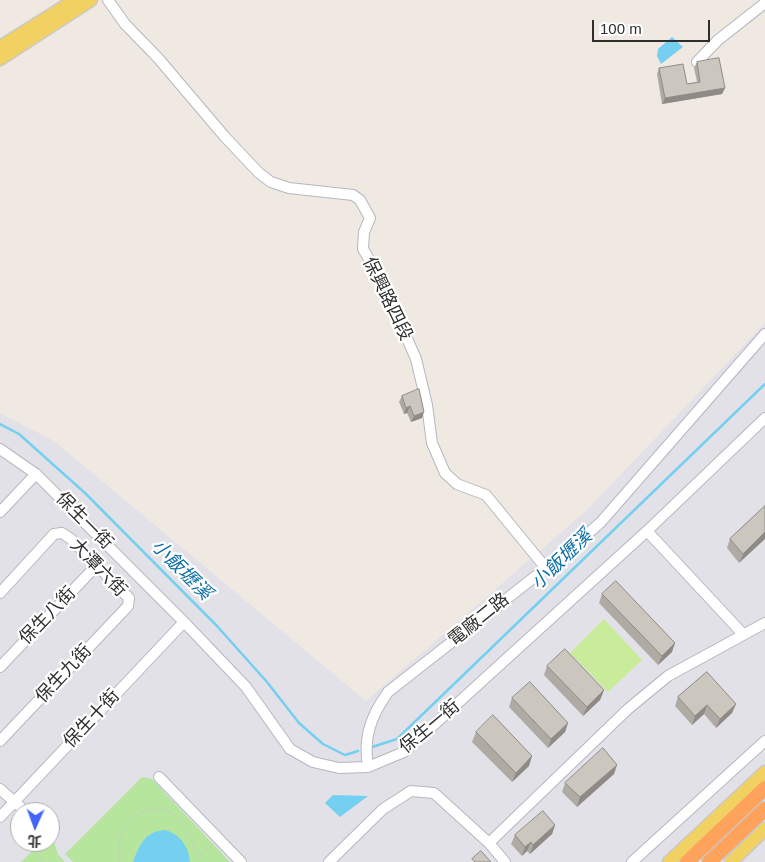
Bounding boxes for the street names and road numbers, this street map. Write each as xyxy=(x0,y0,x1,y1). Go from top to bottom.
street label: 保興路四段 xyxy=(358,254,416,344)
street label: 保生一街 xyxy=(51,488,117,554)
street label: 大潭六街 xyxy=(65,535,131,601)
street label: 保生八街 xyxy=(15,583,81,649)
street label: 電廠二路 xyxy=(444,589,514,651)
street label: 保生九街 xyxy=(32,640,96,708)
street label: 保生十街 xyxy=(60,685,124,753)
street label: 保生一街 xyxy=(395,696,465,758)

